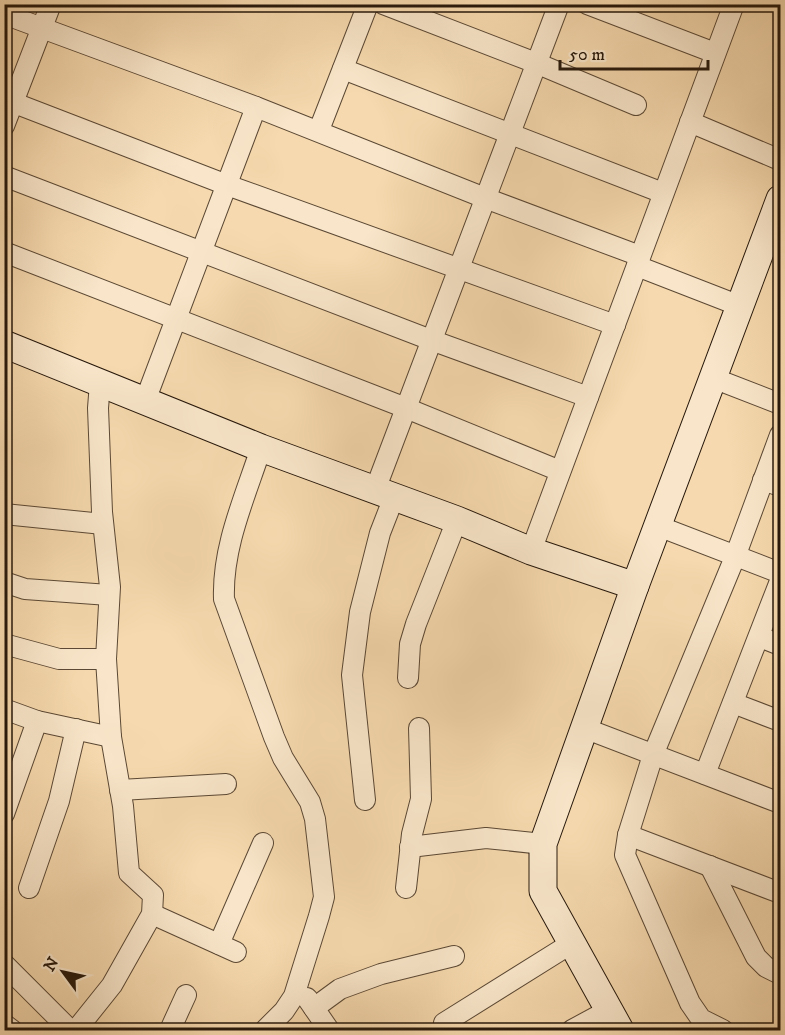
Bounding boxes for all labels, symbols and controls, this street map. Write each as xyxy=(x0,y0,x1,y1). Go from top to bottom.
scale bar xyxy=(560,33,708,71)
text: 50 m xyxy=(569,44,605,66)
north arrow xyxy=(33,942,93,1002)
text: N xyxy=(39,953,63,975)

